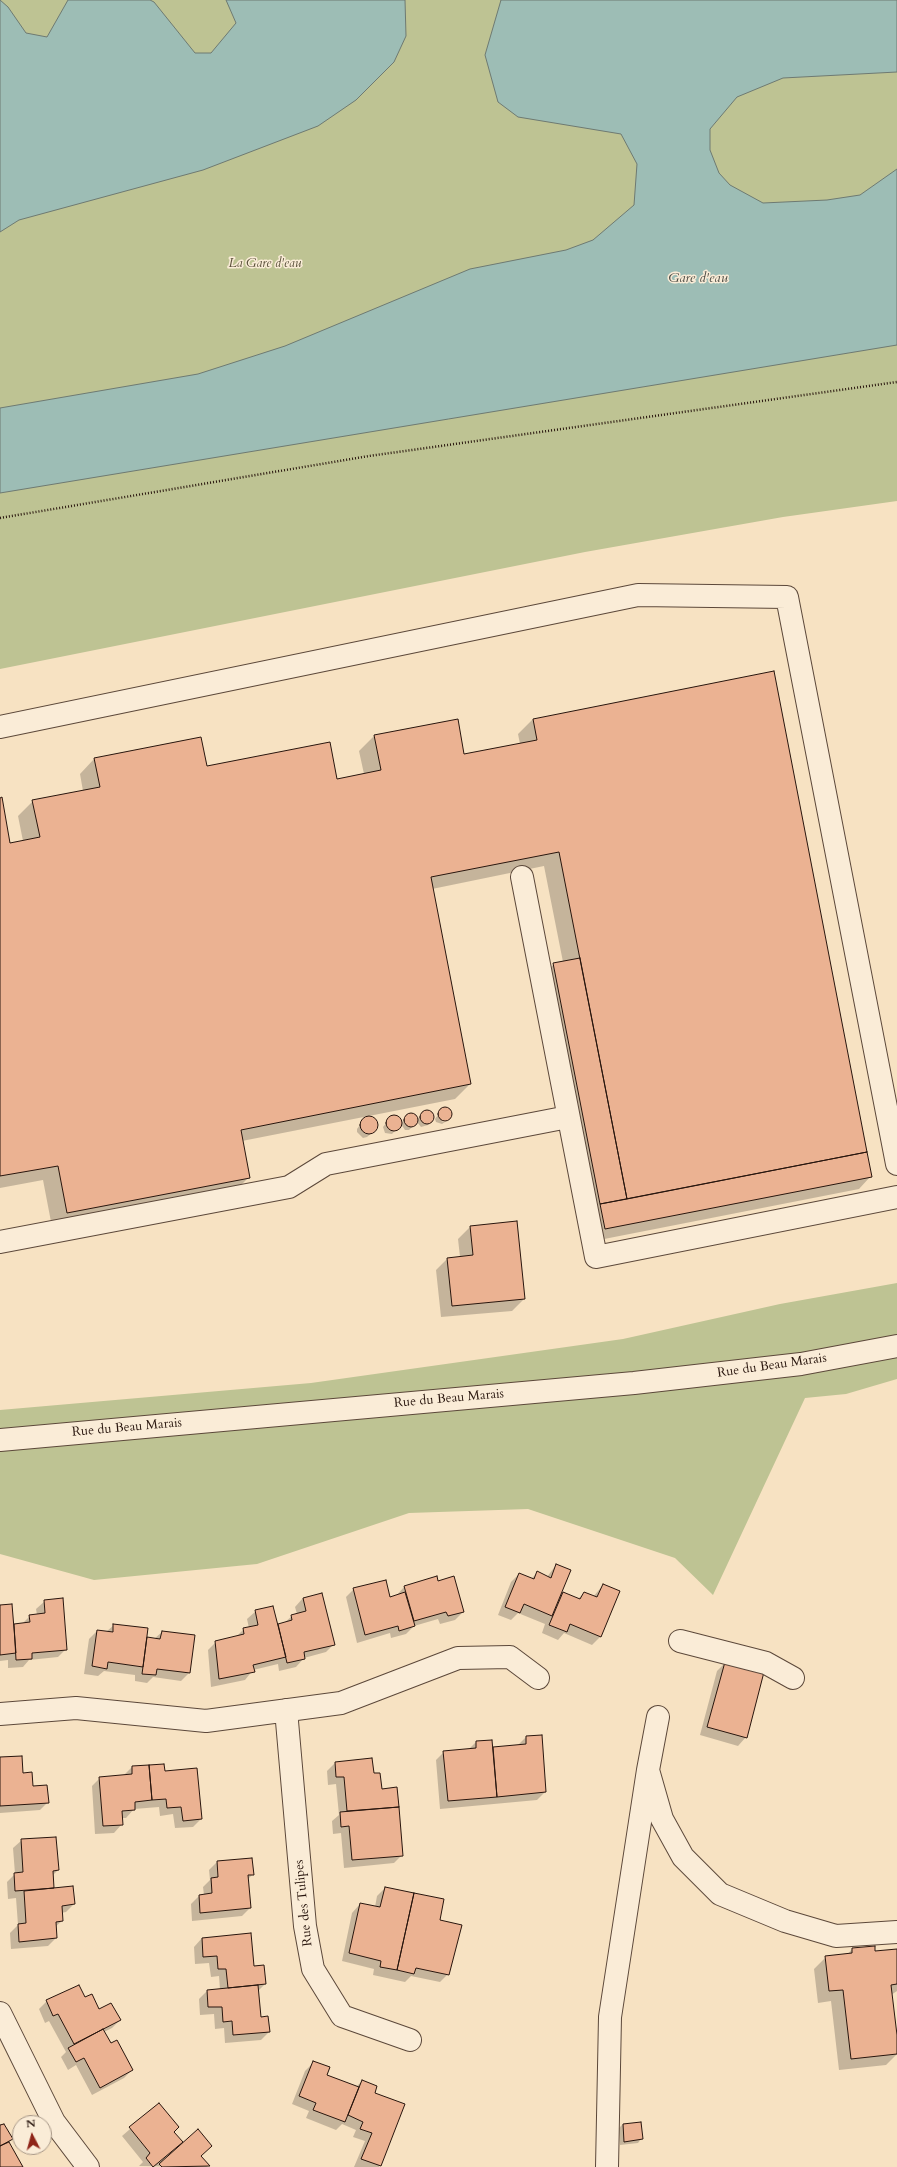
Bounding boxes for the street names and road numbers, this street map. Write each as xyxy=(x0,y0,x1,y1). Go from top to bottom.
street label: Rue du Beau Marais xyxy=(716,1351,828,1381)
street label: Rue du Beau Marais xyxy=(393,1386,505,1412)
street label: Rue du Beau Marais xyxy=(71,1415,183,1441)
street label: Rue des Tulipes xyxy=(292,1859,316,1947)

